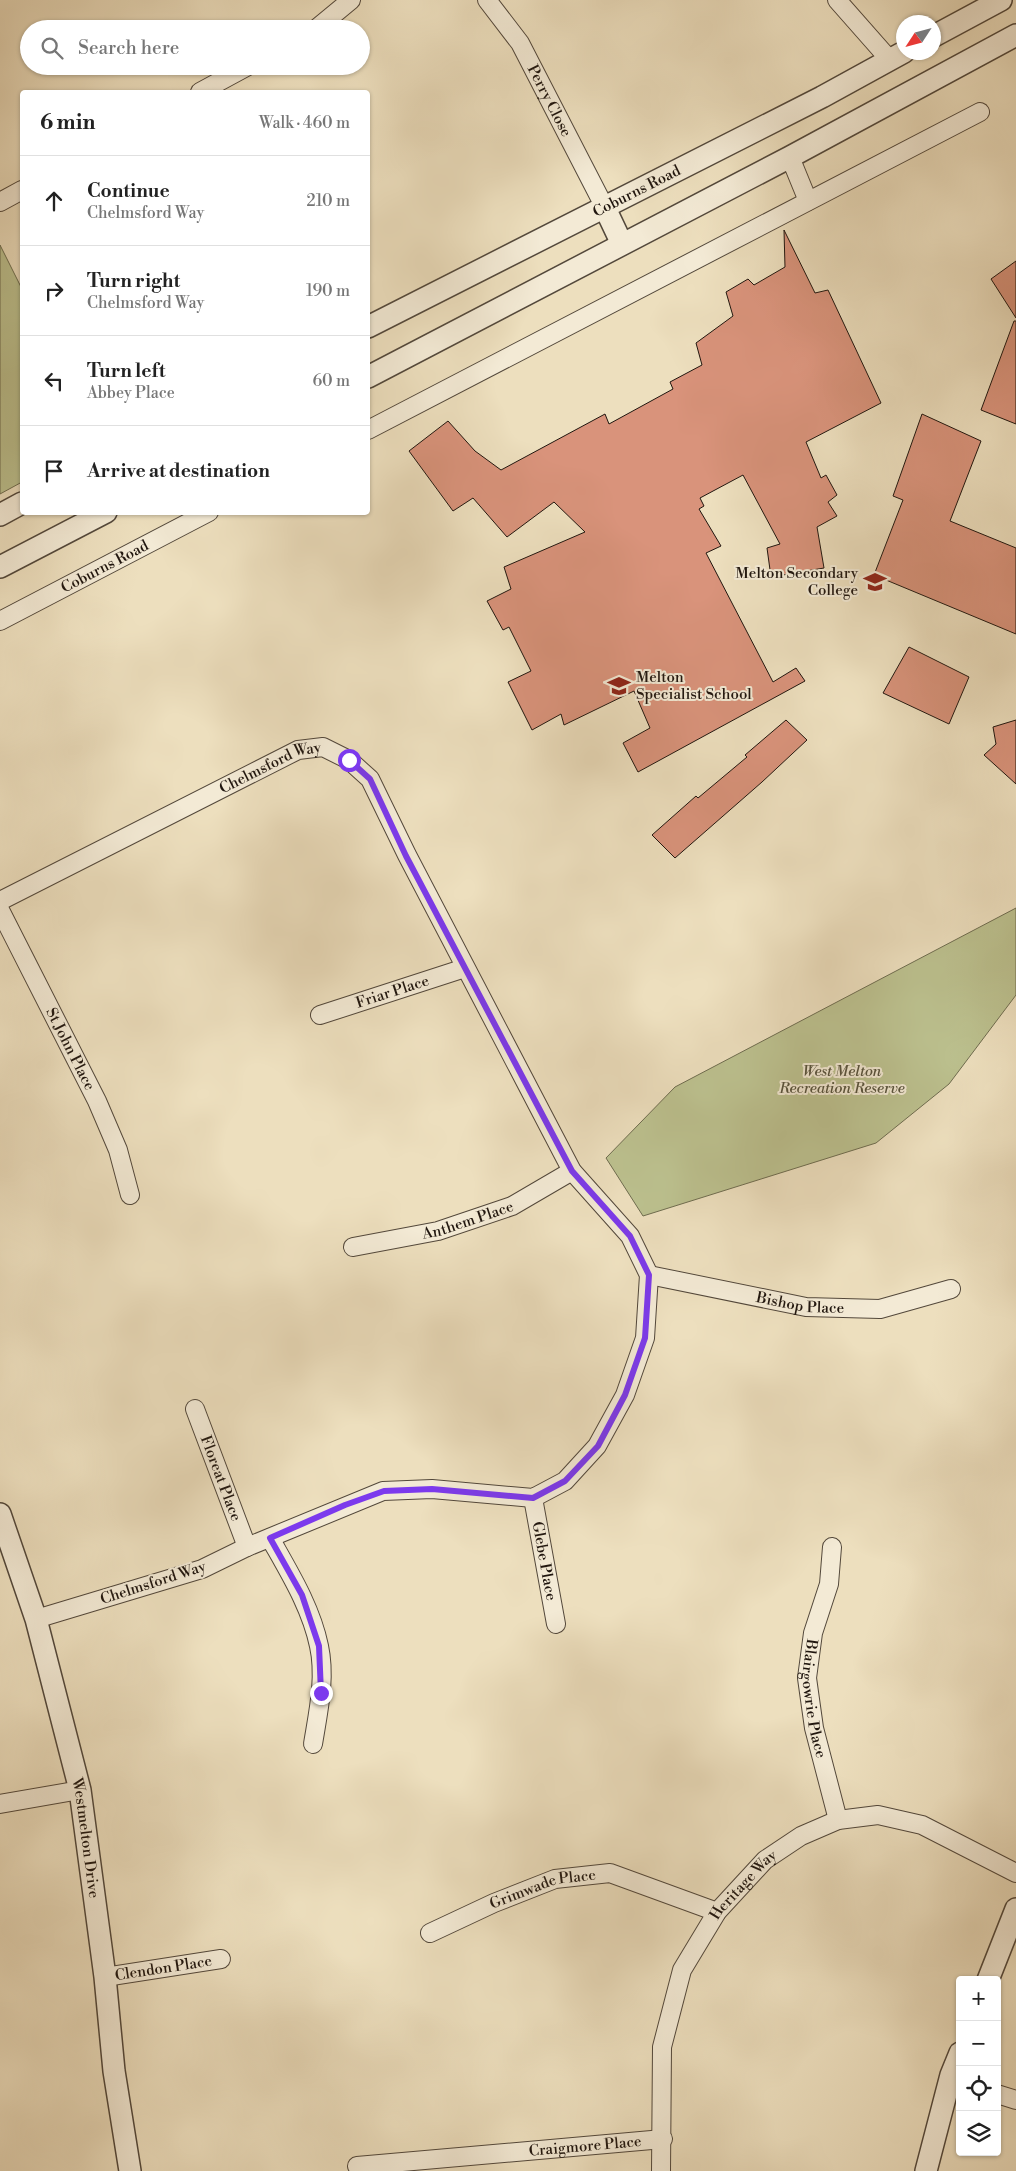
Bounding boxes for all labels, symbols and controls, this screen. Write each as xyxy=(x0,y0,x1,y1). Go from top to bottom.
north arrow xyxy=(896,15,941,60)
search box xyxy=(20,20,370,75)
icon: search xyxy=(38,34,66,62)
text: Search here xyxy=(78,36,179,60)
street label: Perry Close xyxy=(523,61,576,140)
text: 6 min xyxy=(40,110,95,136)
text: Walk · 460 m xyxy=(259,113,350,133)
street label: Coburns Road xyxy=(589,161,684,221)
text: Continue xyxy=(87,179,170,203)
icon: ahead xyxy=(40,187,68,215)
text: 210 m xyxy=(306,191,350,211)
text: Chelmsford Way xyxy=(87,203,204,223)
text: Turn right xyxy=(87,269,180,293)
icon: right xyxy=(40,277,68,305)
text: 190 m xyxy=(306,281,350,301)
text: Chelmsford Way xyxy=(87,293,204,313)
text: Turn left xyxy=(87,359,166,383)
icon: left xyxy=(40,367,68,395)
text: 60 m xyxy=(312,371,350,391)
text: Abbey Place xyxy=(87,383,175,403)
icon: arrive xyxy=(40,457,68,485)
text: Arrive at destination xyxy=(87,459,270,483)
street label: Coburns Road xyxy=(58,536,152,597)
place label: Melton Secondary College xyxy=(736,564,859,600)
school or university icon: Melton Secondary College xyxy=(862,569,888,595)
place label: Melton Specialist School xyxy=(636,668,752,704)
school or university icon: Melton Specialist School xyxy=(606,673,632,699)
street label: Chelmsford Way xyxy=(216,738,323,798)
route start xyxy=(338,749,361,772)
street label: Friar Place xyxy=(353,971,431,1012)
street label: St John Place xyxy=(42,1005,100,1094)
park label: West Melton Recreation Reserve xyxy=(778,1062,905,1098)
street label: Anthem Place xyxy=(420,1197,516,1243)
street label: Bishop Place xyxy=(754,1287,844,1318)
street label: Floreat Place xyxy=(196,1433,246,1524)
street label: Glebe Place xyxy=(528,1520,561,1602)
street label: Chelmsford Way xyxy=(98,1557,209,1609)
street label: Blairgowrie Place xyxy=(797,1637,831,1760)
route end xyxy=(310,1682,333,1705)
street label: Westmelton Drive xyxy=(68,1775,104,1899)
street label: Heritage Way xyxy=(705,1845,781,1923)
street label: Grimwade Place xyxy=(487,1865,597,1913)
street label: Clendon Place xyxy=(114,1951,213,1985)
map controls xyxy=(956,1976,1001,2156)
button: + xyxy=(956,1976,1001,2021)
button: − xyxy=(956,2021,1001,2066)
button: locate xyxy=(956,2066,1001,2111)
button: layers xyxy=(956,2111,1001,2156)
street label: Craigmore Place xyxy=(528,2131,642,2160)

